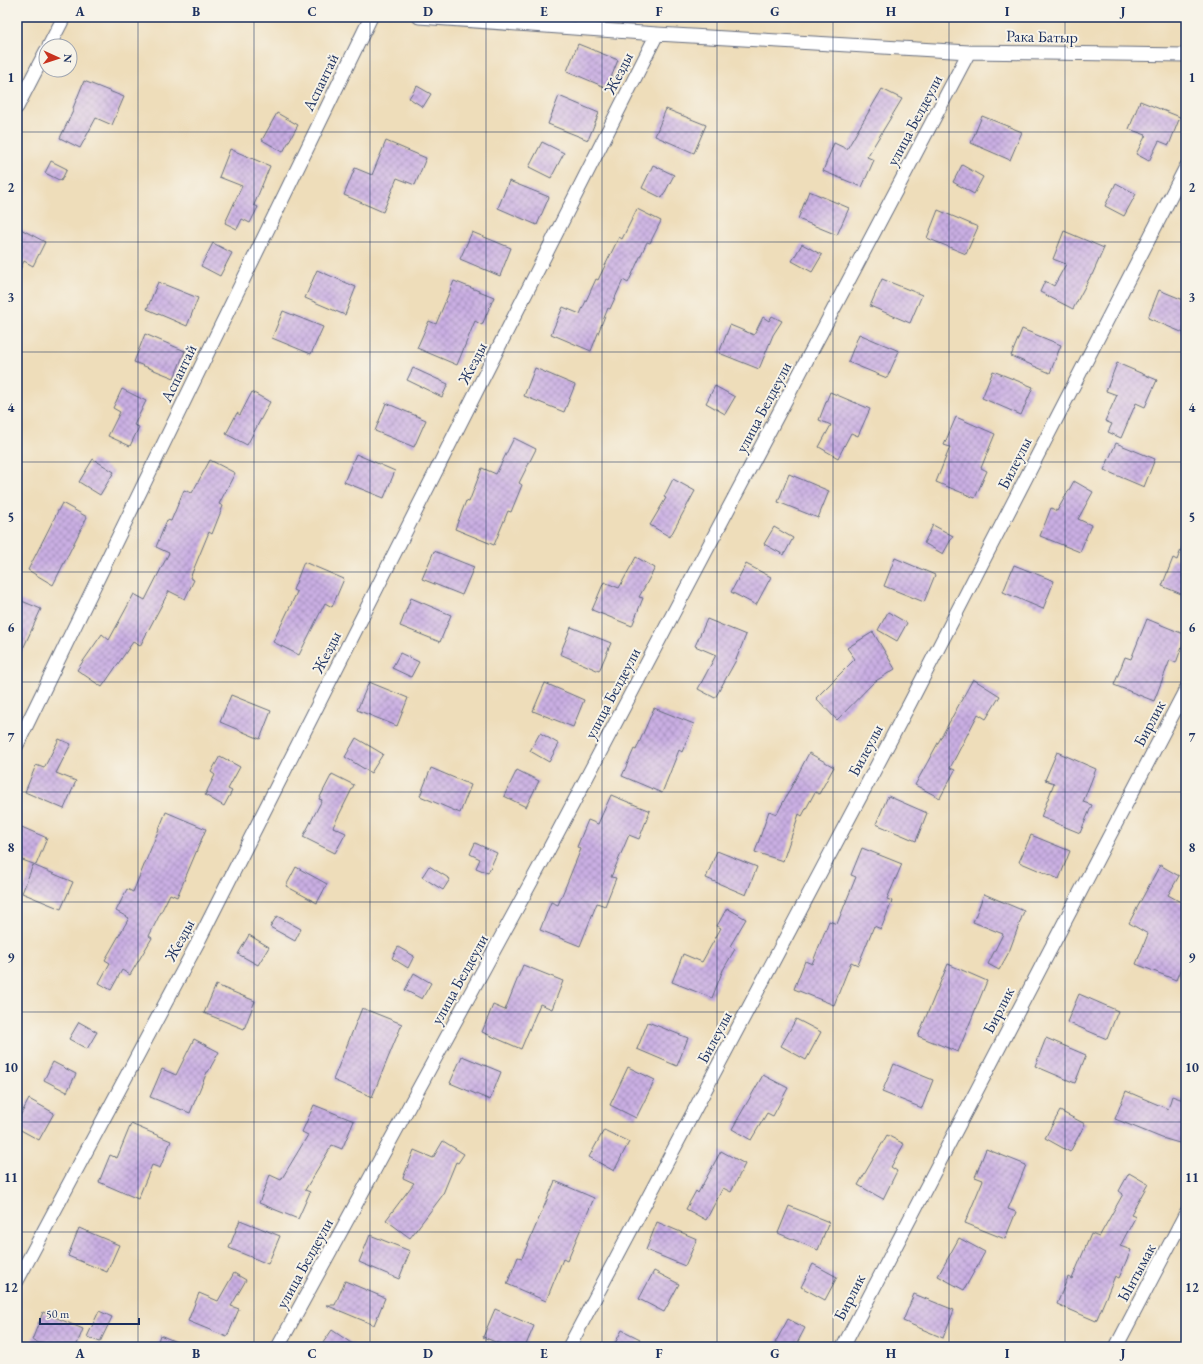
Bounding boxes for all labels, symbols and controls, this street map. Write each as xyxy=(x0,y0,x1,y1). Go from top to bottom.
text: A xyxy=(74,3,85,20)
text: B xyxy=(192,3,200,20)
text: C xyxy=(307,3,317,20)
text: D xyxy=(423,3,433,20)
text: E xyxy=(540,3,548,20)
text: F xyxy=(655,3,663,20)
text: G xyxy=(770,3,780,20)
text: H xyxy=(886,3,897,20)
text: I xyxy=(1005,3,1010,20)
text: J xyxy=(1119,3,1126,20)
street label: Рака Батыр xyxy=(1006,25,1078,48)
north arrow xyxy=(38,38,78,78)
street label: Жезды xyxy=(599,48,638,99)
street label: Аспантай xyxy=(297,49,344,115)
text: N xyxy=(61,54,75,63)
text: 1 xyxy=(8,69,15,86)
text: 1 xyxy=(1189,69,1196,86)
street label: улица Белдеули xyxy=(882,71,947,169)
text: 2 xyxy=(8,179,15,196)
text: 2 xyxy=(1189,179,1196,196)
text: 3 xyxy=(8,289,15,306)
text: 3 xyxy=(1189,289,1196,306)
street label: Жезды xyxy=(453,338,492,389)
street label: Аспантай xyxy=(155,340,202,406)
street label: улица Белдеули xyxy=(731,358,796,456)
text: 4 xyxy=(8,399,15,416)
text: 4 xyxy=(1189,399,1196,416)
street label: Билеулы xyxy=(992,433,1037,493)
text: 5 xyxy=(8,509,14,526)
text: 5 xyxy=(1189,509,1195,526)
text: 6 xyxy=(8,619,15,636)
text: 6 xyxy=(1189,619,1196,636)
street label: Жезды xyxy=(307,627,346,678)
street label: улица Белдеули xyxy=(580,644,645,742)
street label: Бирлик xyxy=(1129,696,1171,750)
street label: Билеулы xyxy=(843,720,888,780)
text: 7 xyxy=(8,729,15,746)
text: 7 xyxy=(1189,729,1196,746)
text: 8 xyxy=(8,839,15,856)
text: 8 xyxy=(1189,839,1196,856)
street label: Жезды xyxy=(159,915,199,966)
street label: улица Белдеули xyxy=(426,930,493,1028)
text: 9 xyxy=(8,949,15,966)
text: 9 xyxy=(1189,949,1196,966)
street label: Бирлик xyxy=(978,983,1019,1037)
street label: Билеулы xyxy=(692,1007,737,1067)
text: 10 xyxy=(4,1059,18,1076)
text: 10 xyxy=(1185,1059,1199,1076)
text: 11 xyxy=(4,1169,18,1186)
text: 11 xyxy=(1185,1169,1199,1186)
street label: улица Белдеули xyxy=(271,1214,338,1312)
street label: Ынтымак xyxy=(1112,1239,1161,1305)
street label: Бирлик xyxy=(829,1270,870,1324)
text: 12 xyxy=(4,1279,18,1296)
text: 12 xyxy=(1185,1279,1199,1296)
scale bar xyxy=(40,1300,139,1326)
text: 50 m xyxy=(46,1306,70,1322)
text: A xyxy=(74,1345,85,1362)
text: B xyxy=(192,1345,200,1362)
text: C xyxy=(307,1345,317,1362)
text: D xyxy=(423,1345,433,1362)
text: E xyxy=(540,1345,548,1362)
text: F xyxy=(655,1345,663,1362)
text: G xyxy=(770,1345,780,1362)
text: H xyxy=(886,1345,897,1362)
text: I xyxy=(1005,1345,1010,1362)
text: J xyxy=(1119,1345,1126,1362)

